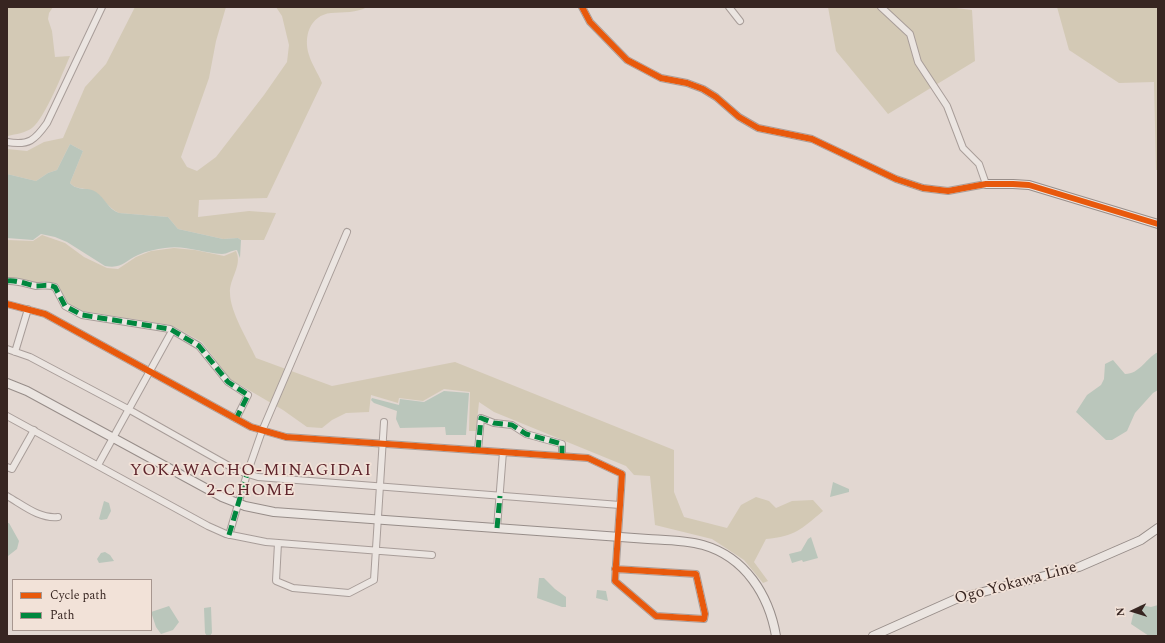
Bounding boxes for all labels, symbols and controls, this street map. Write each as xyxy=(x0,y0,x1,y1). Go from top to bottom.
district label: YOKAWACHO-MINAGIDAI 2-CHOME xyxy=(130,462,372,502)
street label: Ogo Yokawa Line xyxy=(953,558,1079,610)
legend xyxy=(12,579,152,631)
text: Cycle path xyxy=(50,586,107,605)
north arrow xyxy=(1113,591,1153,631)
text: Path xyxy=(50,606,75,625)
text: N xyxy=(1112,607,1129,617)

